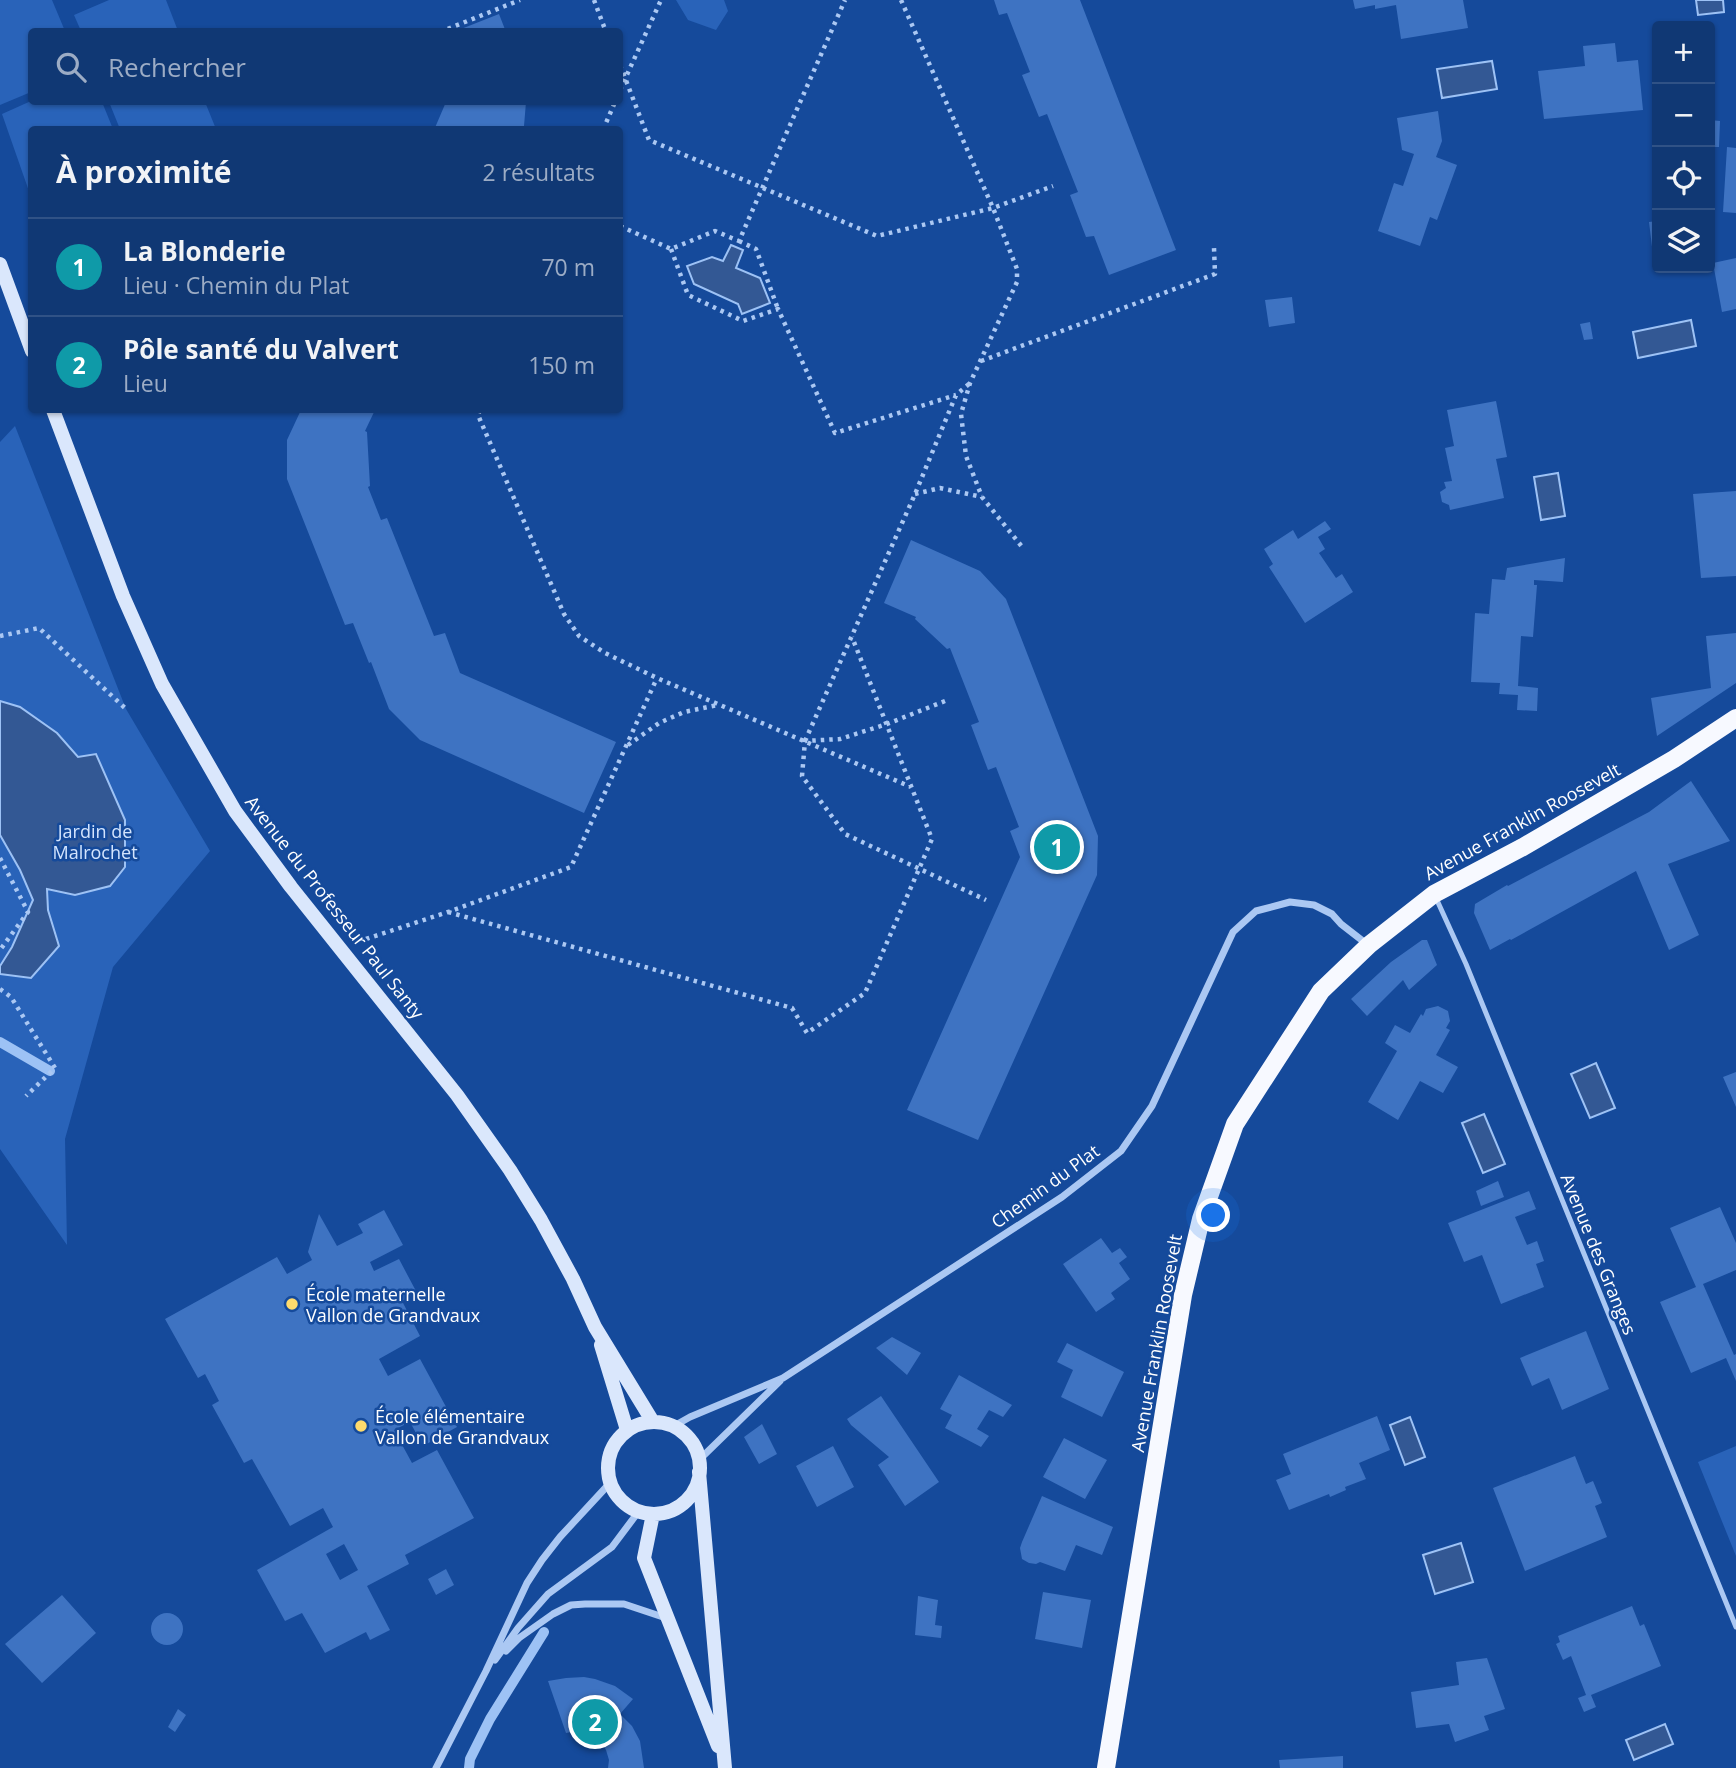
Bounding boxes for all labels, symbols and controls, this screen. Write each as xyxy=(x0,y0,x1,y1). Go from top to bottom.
map controls xyxy=(1652,21,1715,273)
button: + xyxy=(1652,21,1715,84)
search box xyxy=(28,28,623,105)
icon: search xyxy=(52,48,90,86)
text: Rechercher xyxy=(108,49,246,85)
button: − xyxy=(1652,84,1715,147)
button: locate xyxy=(1652,147,1715,210)
text: À proximité xyxy=(56,151,232,192)
text: 2 résultats xyxy=(483,156,595,188)
button: layers xyxy=(1652,210,1715,273)
text: La Blonderie xyxy=(123,233,286,269)
text: 1 xyxy=(72,251,86,283)
text: 70 m xyxy=(541,251,595,283)
text: Lieu · Chemin du Plat xyxy=(123,269,349,301)
text: Pôle santé du Valvert xyxy=(123,331,399,367)
text: 2 xyxy=(72,349,86,381)
text: 150 m xyxy=(528,349,595,381)
text: Lieu xyxy=(123,367,168,399)
street label: Avenue Franklin Roosevelt xyxy=(1420,757,1624,885)
street label: Avenue du Professeur Paul Santy xyxy=(240,790,430,1024)
park label: Jardin de Malrochet xyxy=(52,819,138,864)
pin: 1 xyxy=(1034,821,1080,873)
street label: Chemin du Plat xyxy=(986,1139,1104,1233)
street label: Avenue des Granges xyxy=(1556,1170,1642,1338)
your location xyxy=(1196,1198,1230,1232)
street label: Avenue Franklin Roosevelt xyxy=(1125,1232,1187,1454)
place label: École maternelle Vallon de Grandvaux xyxy=(306,1282,481,1327)
marker: École maternelle Vallon de Grandvaux xyxy=(284,1296,300,1312)
place label: École élémentaire Vallon de Grandvaux xyxy=(375,1404,550,1449)
marker: École élémentaire Vallon de Grandvaux xyxy=(353,1418,369,1434)
pin: 2 xyxy=(572,1696,618,1748)

